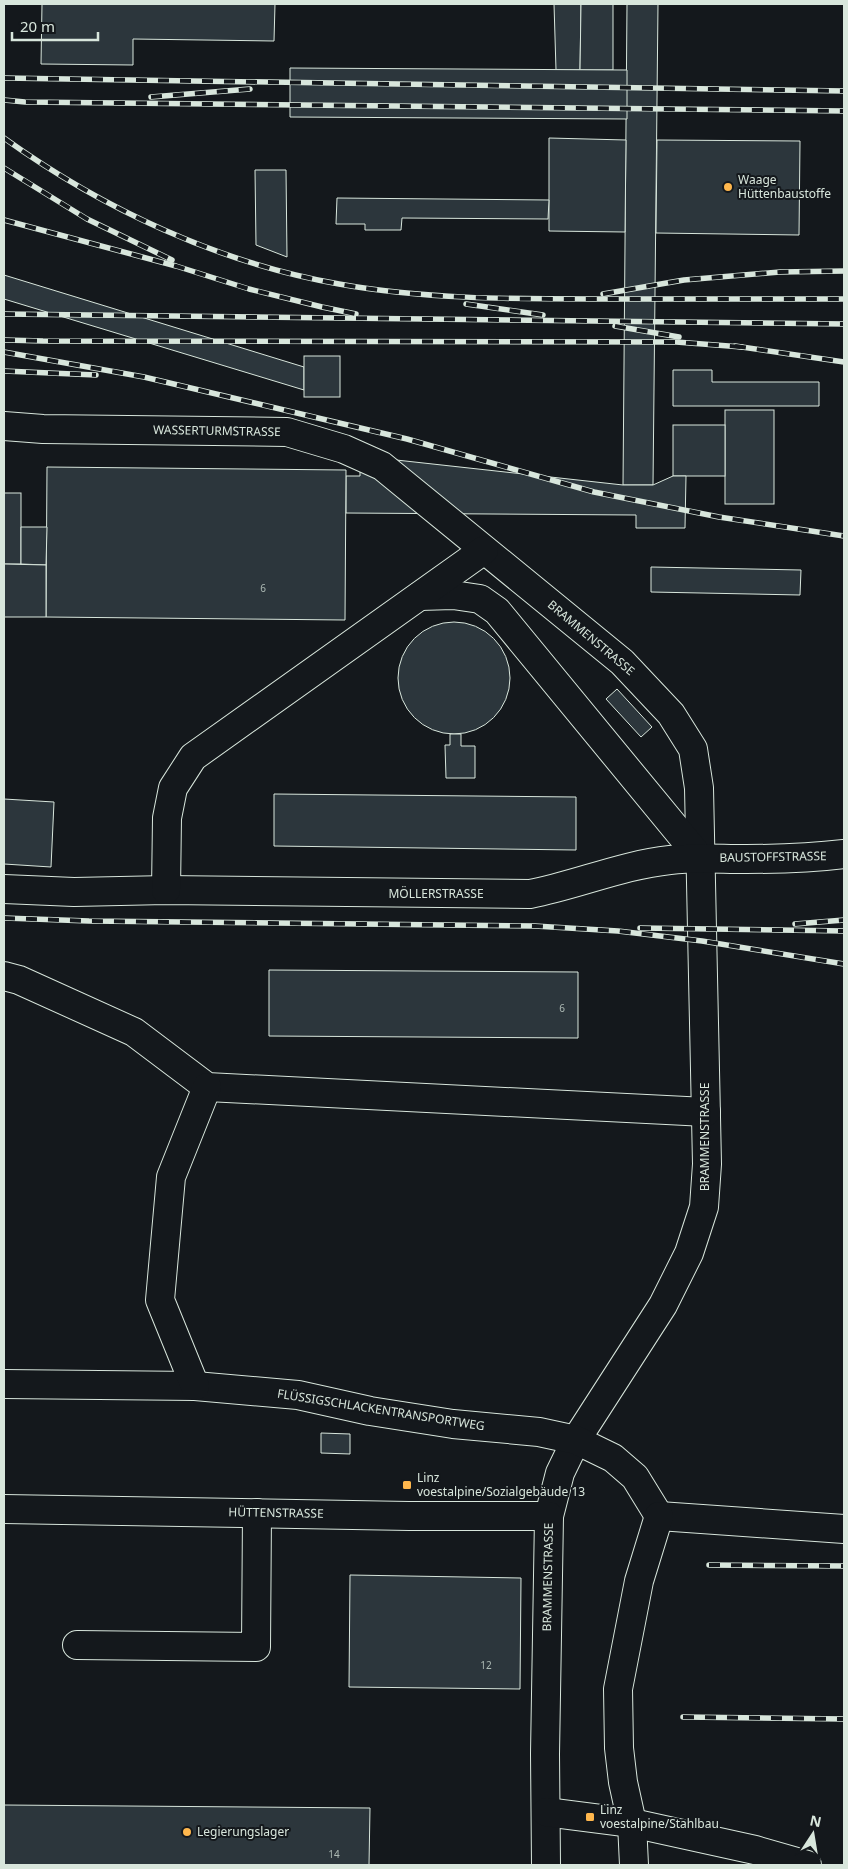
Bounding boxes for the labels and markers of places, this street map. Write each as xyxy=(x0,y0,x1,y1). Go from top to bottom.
place label: Waage Hüttenbaustoffe xyxy=(738,171,831,202)
marker: Waage Hüttenbaustoffe xyxy=(722,181,734,193)
place label: Linz voestalpine/Sozialgebäude 13 xyxy=(417,1469,585,1500)
marker: Linz voestalpine/Sozialgebäude 13 xyxy=(401,1479,413,1491)
place label: Linz voestalpine/Stahlbau xyxy=(600,1801,719,1832)
marker: Linz voestalpine/Stahlbau xyxy=(584,1811,596,1823)
place label: Legierungslager xyxy=(197,1823,289,1840)
marker: Legierungslager xyxy=(181,1826,193,1838)

